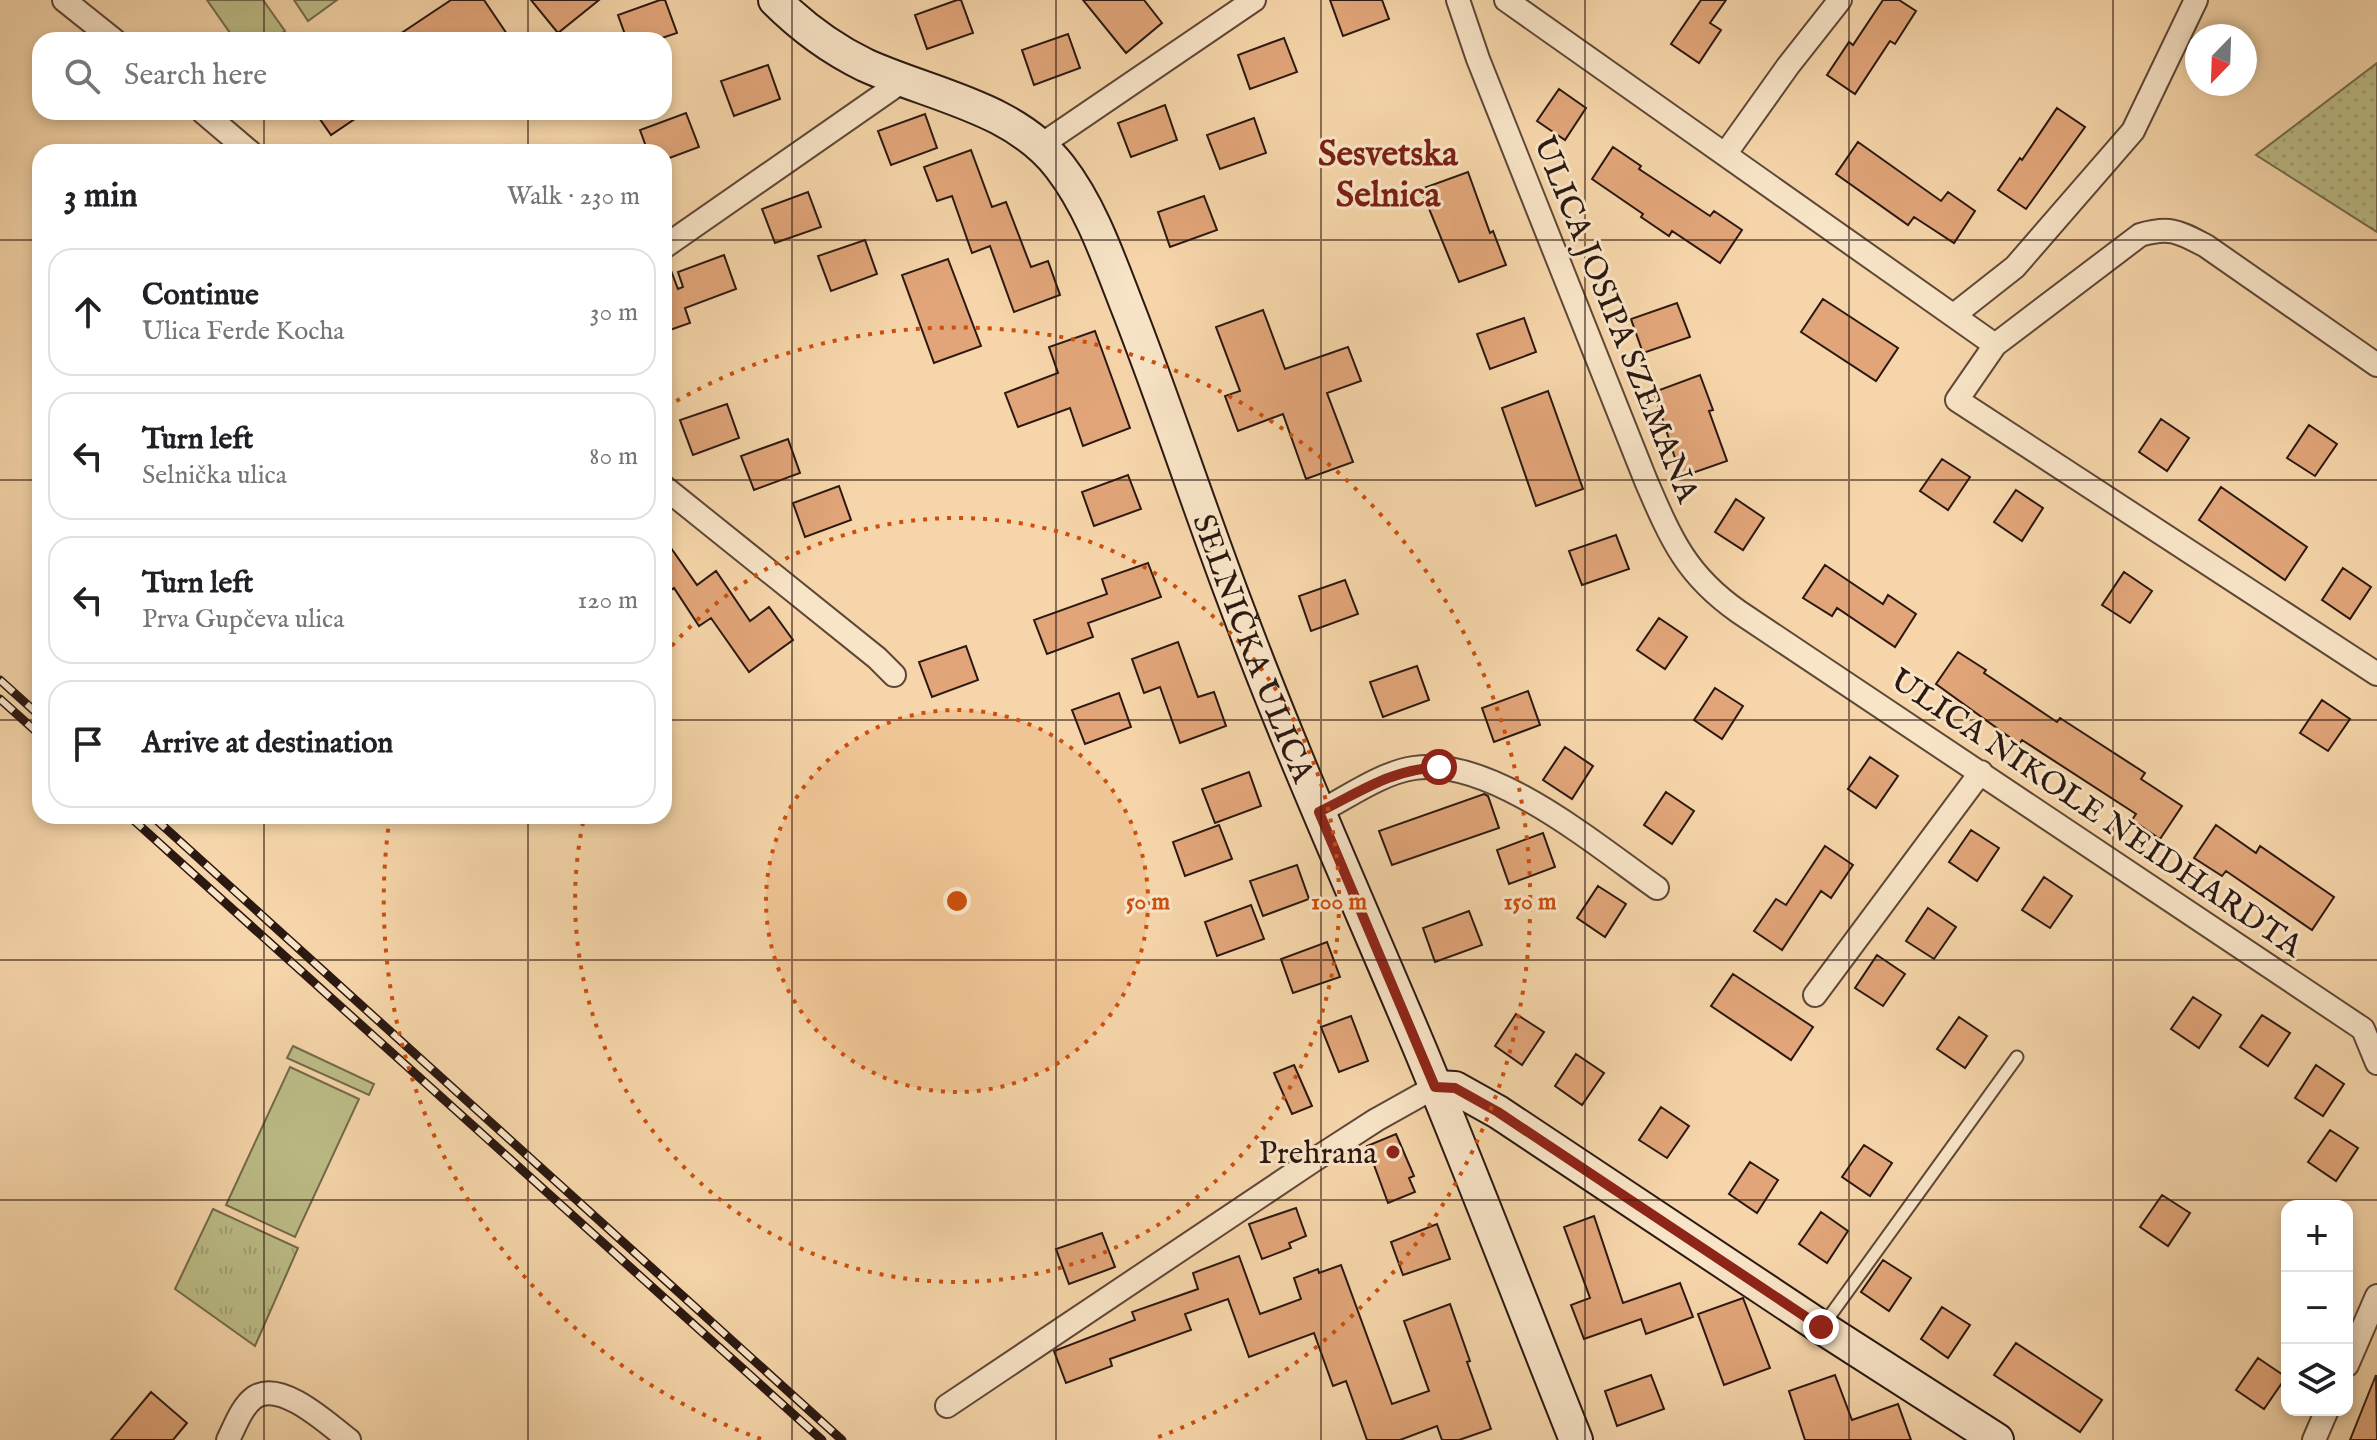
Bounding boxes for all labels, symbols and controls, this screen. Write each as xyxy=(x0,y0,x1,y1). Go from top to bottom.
north arrow xyxy=(2185,24,2257,96)
search box xyxy=(32,32,672,120)
icon: search xyxy=(60,54,104,98)
text: Search here xyxy=(124,57,267,95)
street label: ULICA JOSIPA SZEMANA xyxy=(1522,131,1708,510)
district label: Sesvetska Selnica xyxy=(1318,132,1459,219)
text: 3 min xyxy=(64,175,138,218)
text: Walk · 230 m xyxy=(507,180,640,213)
text: Continue xyxy=(142,277,259,315)
icon: ahead xyxy=(66,290,110,334)
text: 30 m xyxy=(590,296,638,329)
text: Ulica Ferde Kocha xyxy=(142,315,344,348)
text: Turn left xyxy=(142,421,253,459)
icon: left xyxy=(66,434,110,478)
text: 80 m xyxy=(589,440,638,473)
text: Selnička ulica xyxy=(142,459,287,492)
street label: SELNIČKA ULICA xyxy=(1181,509,1323,790)
text: Turn left xyxy=(142,565,253,603)
icon: left xyxy=(66,578,110,622)
text: 120 m xyxy=(578,584,638,617)
text: Prva Gupčeva ulica xyxy=(142,603,345,636)
street label: ULICA NIKOLE NEIDHARDTA xyxy=(1882,660,2311,968)
icon: arrive xyxy=(66,722,110,766)
text: Arrive at destination xyxy=(142,725,393,763)
route start xyxy=(1421,749,1457,785)
centre of rings xyxy=(943,887,971,915)
text: 50 m xyxy=(1126,887,1171,918)
text: 100 m xyxy=(1311,887,1368,918)
text: 150 m xyxy=(1503,887,1557,918)
place label: Prehrana xyxy=(1259,1134,1377,1175)
marker: Prehrana xyxy=(1384,1143,1402,1161)
map controls xyxy=(2281,1200,2353,1416)
button: + xyxy=(2281,1200,2353,1272)
button: − xyxy=(2281,1272,2353,1344)
route end xyxy=(1803,1309,1839,1345)
button: layers xyxy=(2281,1344,2353,1416)

